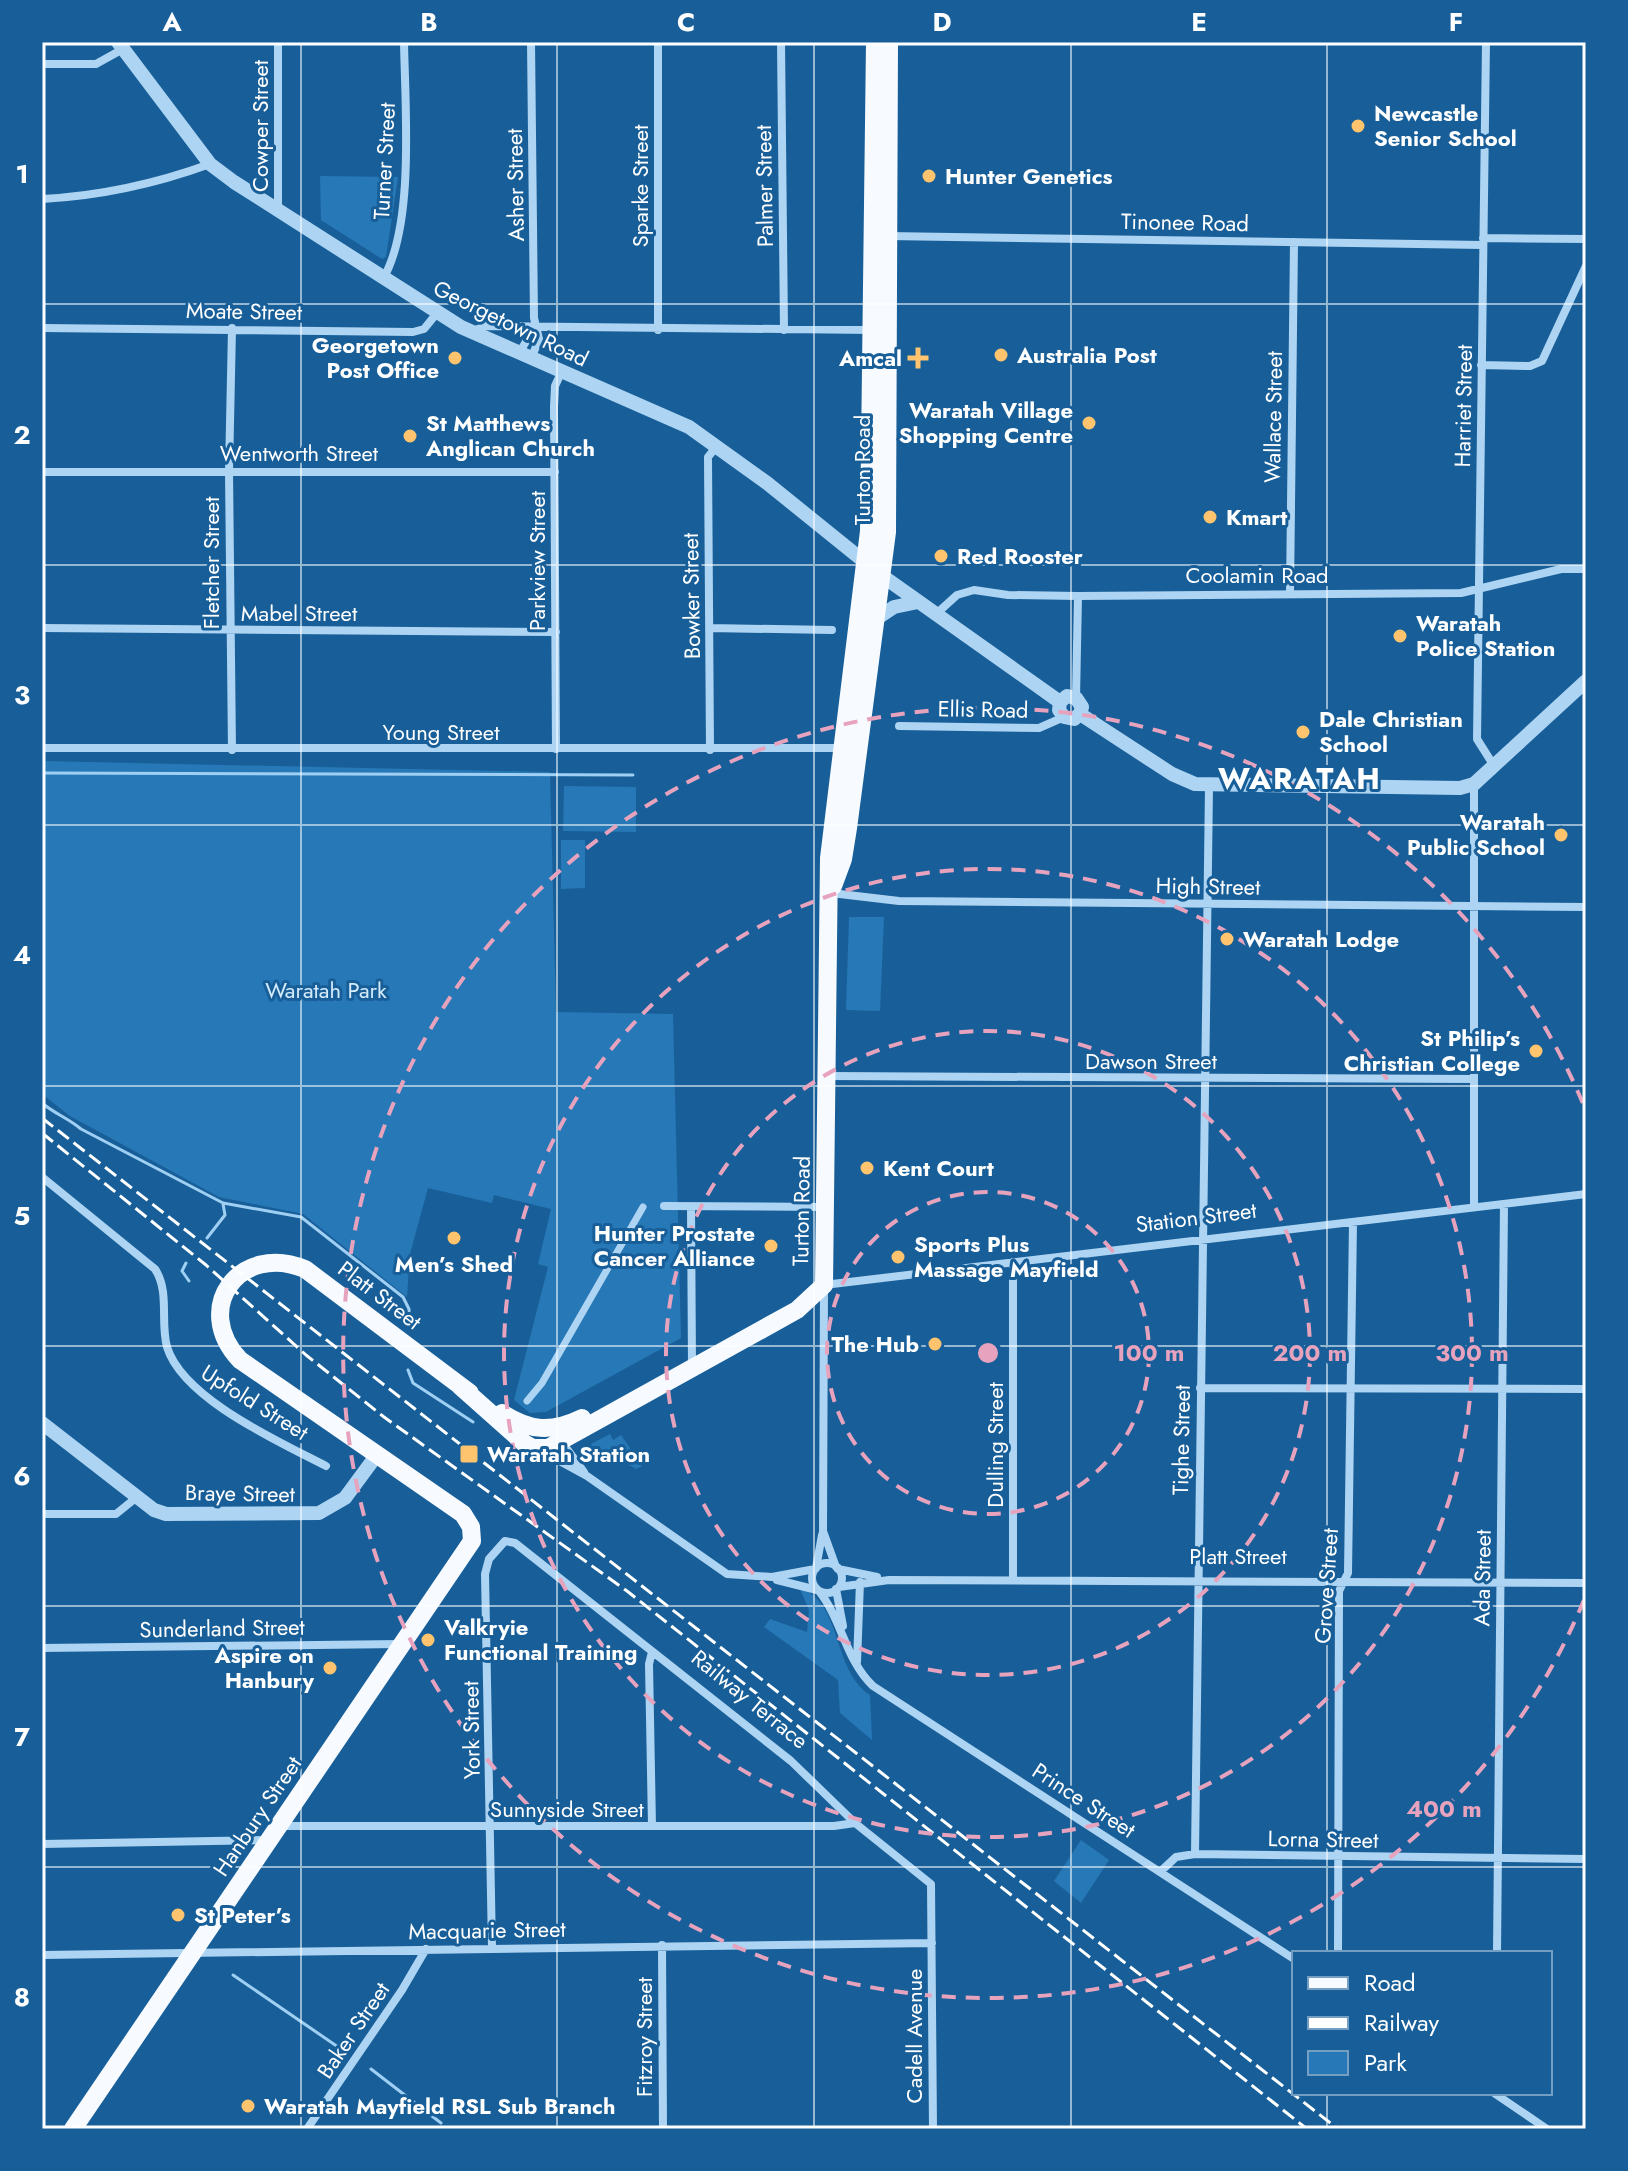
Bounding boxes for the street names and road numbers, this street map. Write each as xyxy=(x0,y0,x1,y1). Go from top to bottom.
street label: Cowper Street xyxy=(244,59,276,192)
street label: Turner Street xyxy=(365,101,403,220)
street label: Sparke Street xyxy=(624,124,656,247)
street label: Palmer Street xyxy=(747,124,781,247)
street label: Asher Street xyxy=(498,128,532,242)
street label: Tinonee Road xyxy=(1121,205,1249,239)
street label: Georgetown Road xyxy=(428,272,594,374)
street label: Moate Street xyxy=(186,294,303,328)
street label: Harriet Street xyxy=(1446,344,1480,468)
street label: Wallace Street xyxy=(1256,350,1290,483)
street label: Turton Road xyxy=(846,415,878,525)
street label: Wentworth Street xyxy=(220,437,379,469)
street label: Parkview Street xyxy=(521,490,553,631)
street label: Fletcher Street xyxy=(195,496,227,629)
street label: Bowker Street xyxy=(674,532,708,659)
street label: Coolamin Road xyxy=(1185,559,1329,591)
street label: Mabel Street xyxy=(241,597,358,629)
street label: Ellis Road xyxy=(937,692,1029,726)
street label: Young Street xyxy=(383,716,500,748)
street label: High Street xyxy=(1155,869,1261,903)
street label: Dawson Street xyxy=(1085,1045,1218,1077)
street label: Turton Road xyxy=(784,1155,818,1267)
street label: Station Street xyxy=(1134,1194,1259,1240)
street label: Platt Street xyxy=(331,1253,429,1338)
street label: Upfold Street xyxy=(195,1356,316,1448)
street label: Dulling Street xyxy=(979,1382,1011,1508)
street label: Tighe Street xyxy=(1164,1384,1198,1496)
street label: Braye Street xyxy=(185,1476,296,1510)
street label: Grove Street xyxy=(1306,1526,1346,1645)
street label: Ada Street xyxy=(1465,1529,1499,1627)
street label: Platt Street xyxy=(1189,1540,1287,1572)
street label: Sunderland Street xyxy=(139,1611,306,1645)
street label: Railway Terrace xyxy=(685,1642,815,1756)
street label: York Street xyxy=(454,1680,488,1780)
street label: Hanbury Street xyxy=(205,1749,310,1883)
street label: Prince Street xyxy=(1026,1755,1143,1846)
street label: Sunnyside Street xyxy=(490,1793,645,1825)
street label: Lorna Street xyxy=(1267,1822,1379,1856)
street label: Macquarie Street xyxy=(408,1913,567,1947)
street label: Cadell Avenue xyxy=(898,1969,930,2103)
street label: Baker Street xyxy=(309,1975,397,2085)
street label: Fitzroy Street xyxy=(628,1976,660,2097)

